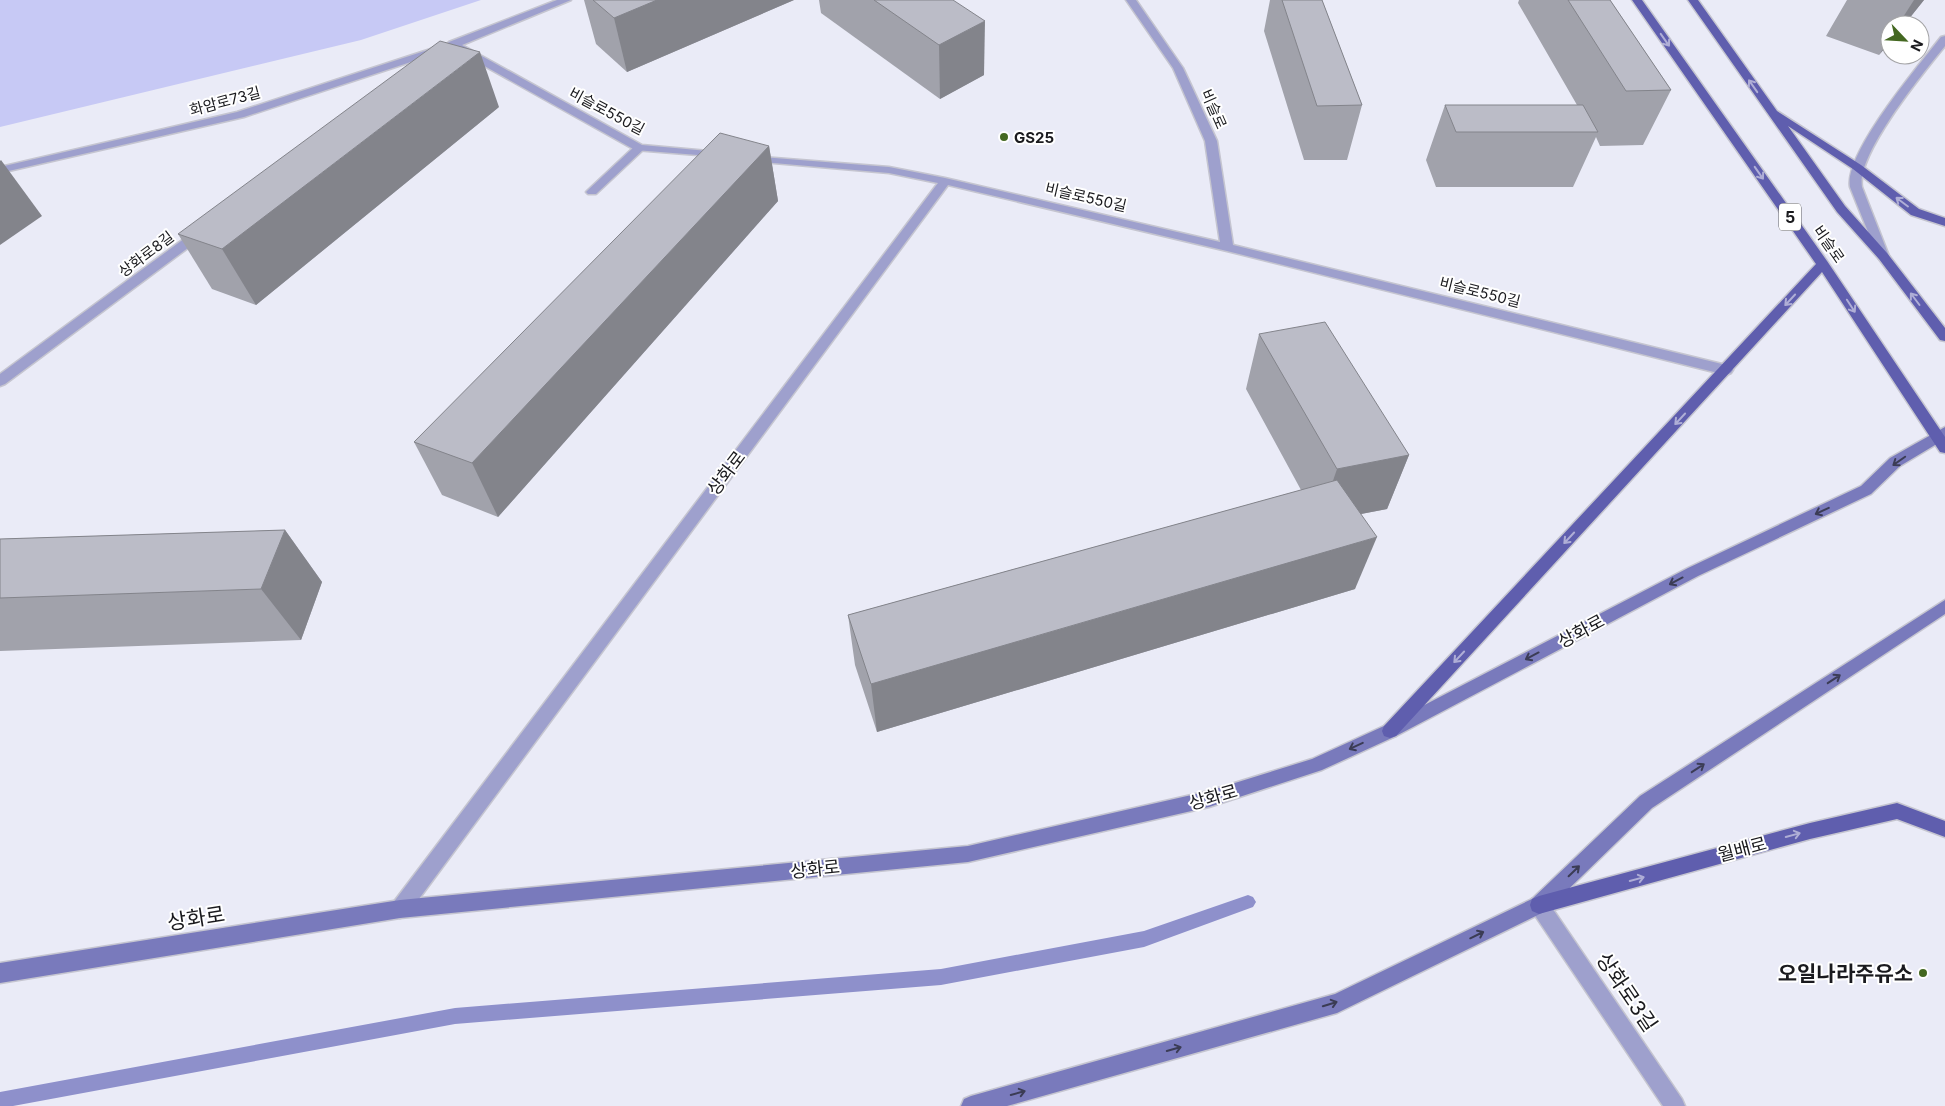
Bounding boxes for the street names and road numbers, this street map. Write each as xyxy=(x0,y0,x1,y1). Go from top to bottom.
street label: 화암로73길 xyxy=(187,82,263,120)
street label: 비슬로550길 xyxy=(566,83,648,139)
street label: 비슬로 xyxy=(1197,86,1231,132)
street label: 비슬로550길 xyxy=(1043,178,1129,216)
road number: 5 xyxy=(1779,203,1801,230)
street label: 비슬로 xyxy=(1809,222,1849,266)
street label: 상화로8길 xyxy=(115,227,177,281)
street label: 비슬로550길 xyxy=(1437,273,1523,311)
street label: 상화로 xyxy=(703,447,749,499)
street label: 상화로 xyxy=(1554,610,1608,652)
street label: 상화로 xyxy=(1186,780,1240,814)
street label: 월배로 xyxy=(1715,832,1769,866)
street label: 상화로 xyxy=(789,856,841,882)
street label: 상화로 xyxy=(165,901,227,935)
street label: 상화로3길 xyxy=(1591,948,1663,1036)

